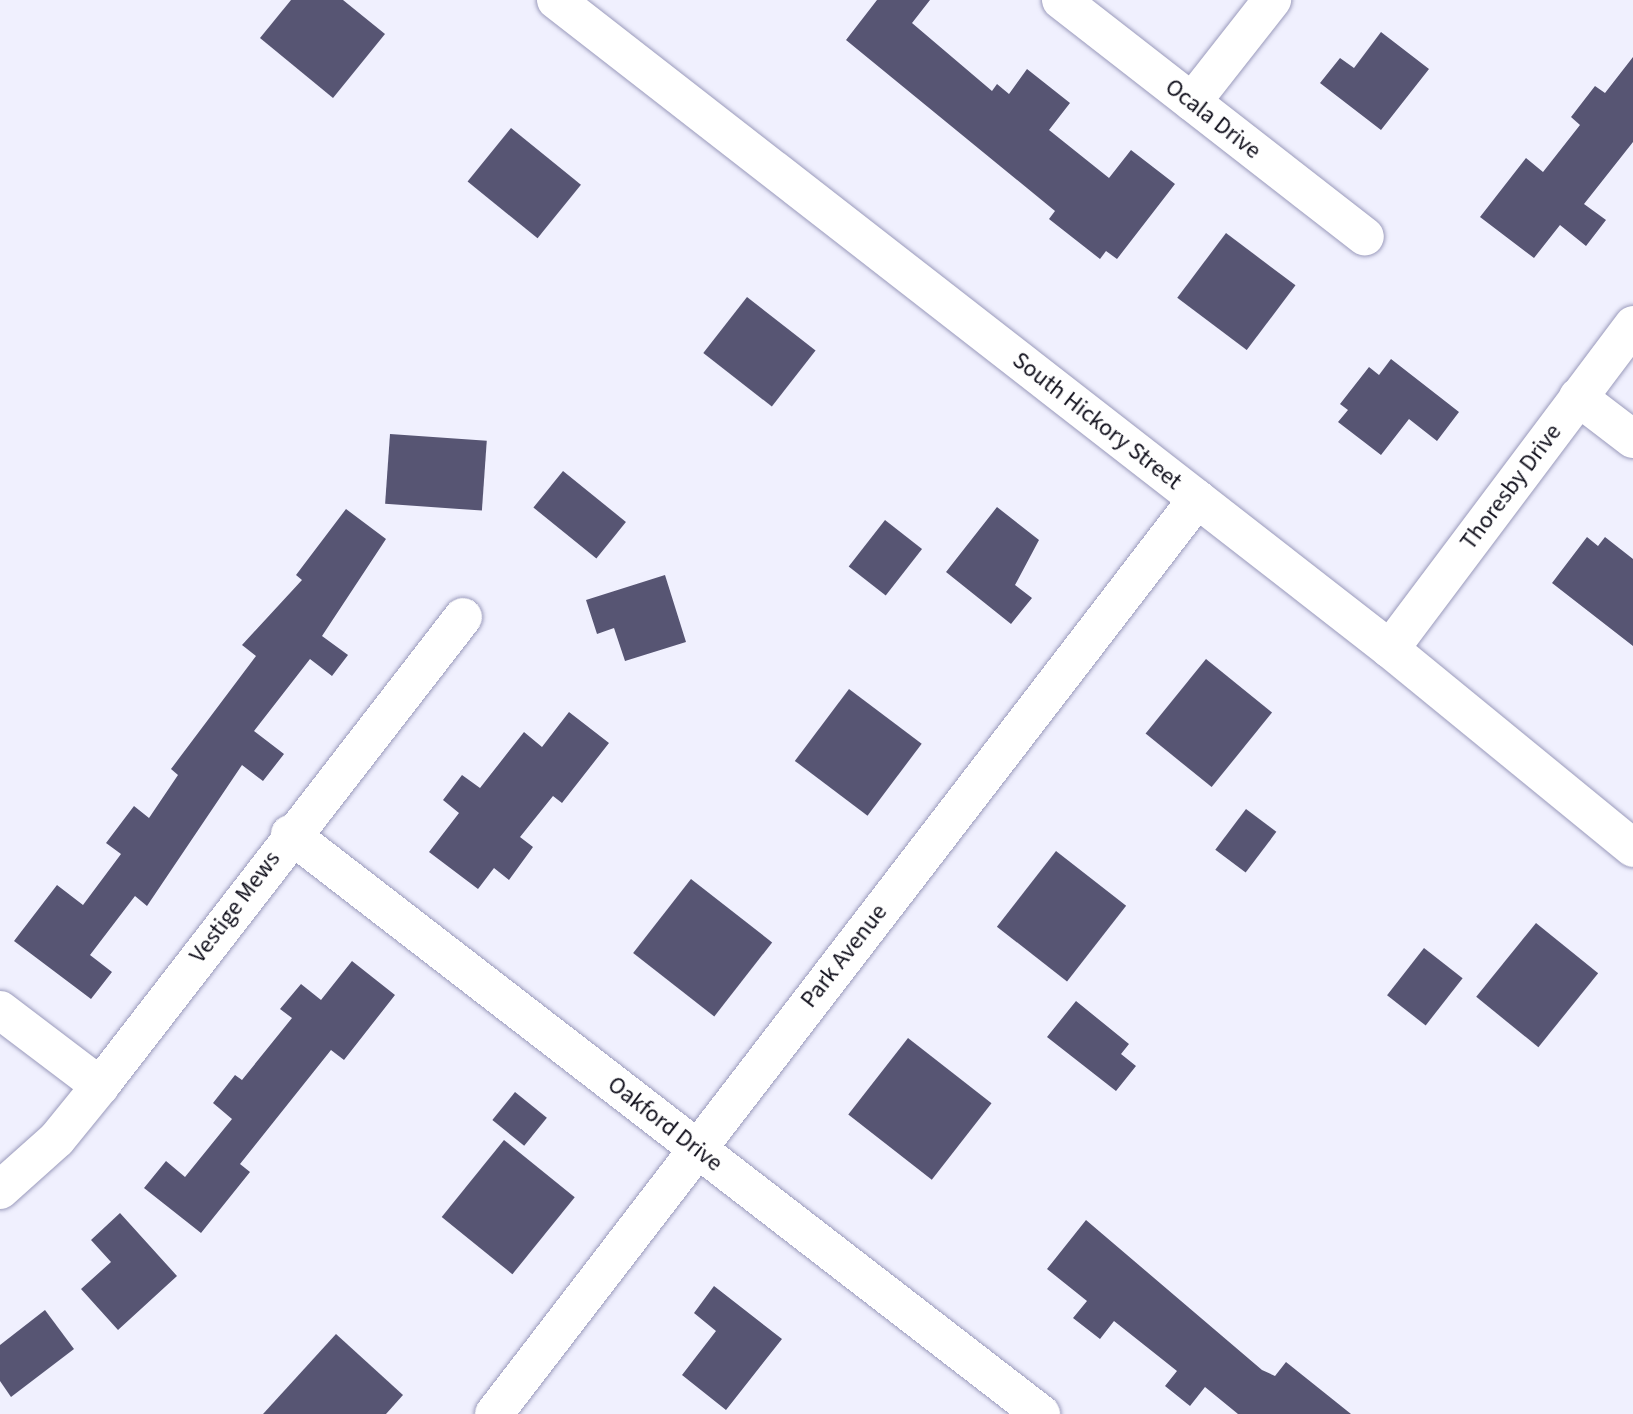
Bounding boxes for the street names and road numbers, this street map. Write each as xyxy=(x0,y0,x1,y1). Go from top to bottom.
street label: Ocala Drive xyxy=(1159,73,1267,165)
street label: South Hickory Street xyxy=(1007,346,1187,496)
street label: Thoresby Drive xyxy=(1454,418,1568,556)
street label: Vestige Mews xyxy=(184,845,286,969)
street label: Park Avenue xyxy=(795,898,893,1014)
street label: Oakford Drive xyxy=(602,1070,728,1178)

